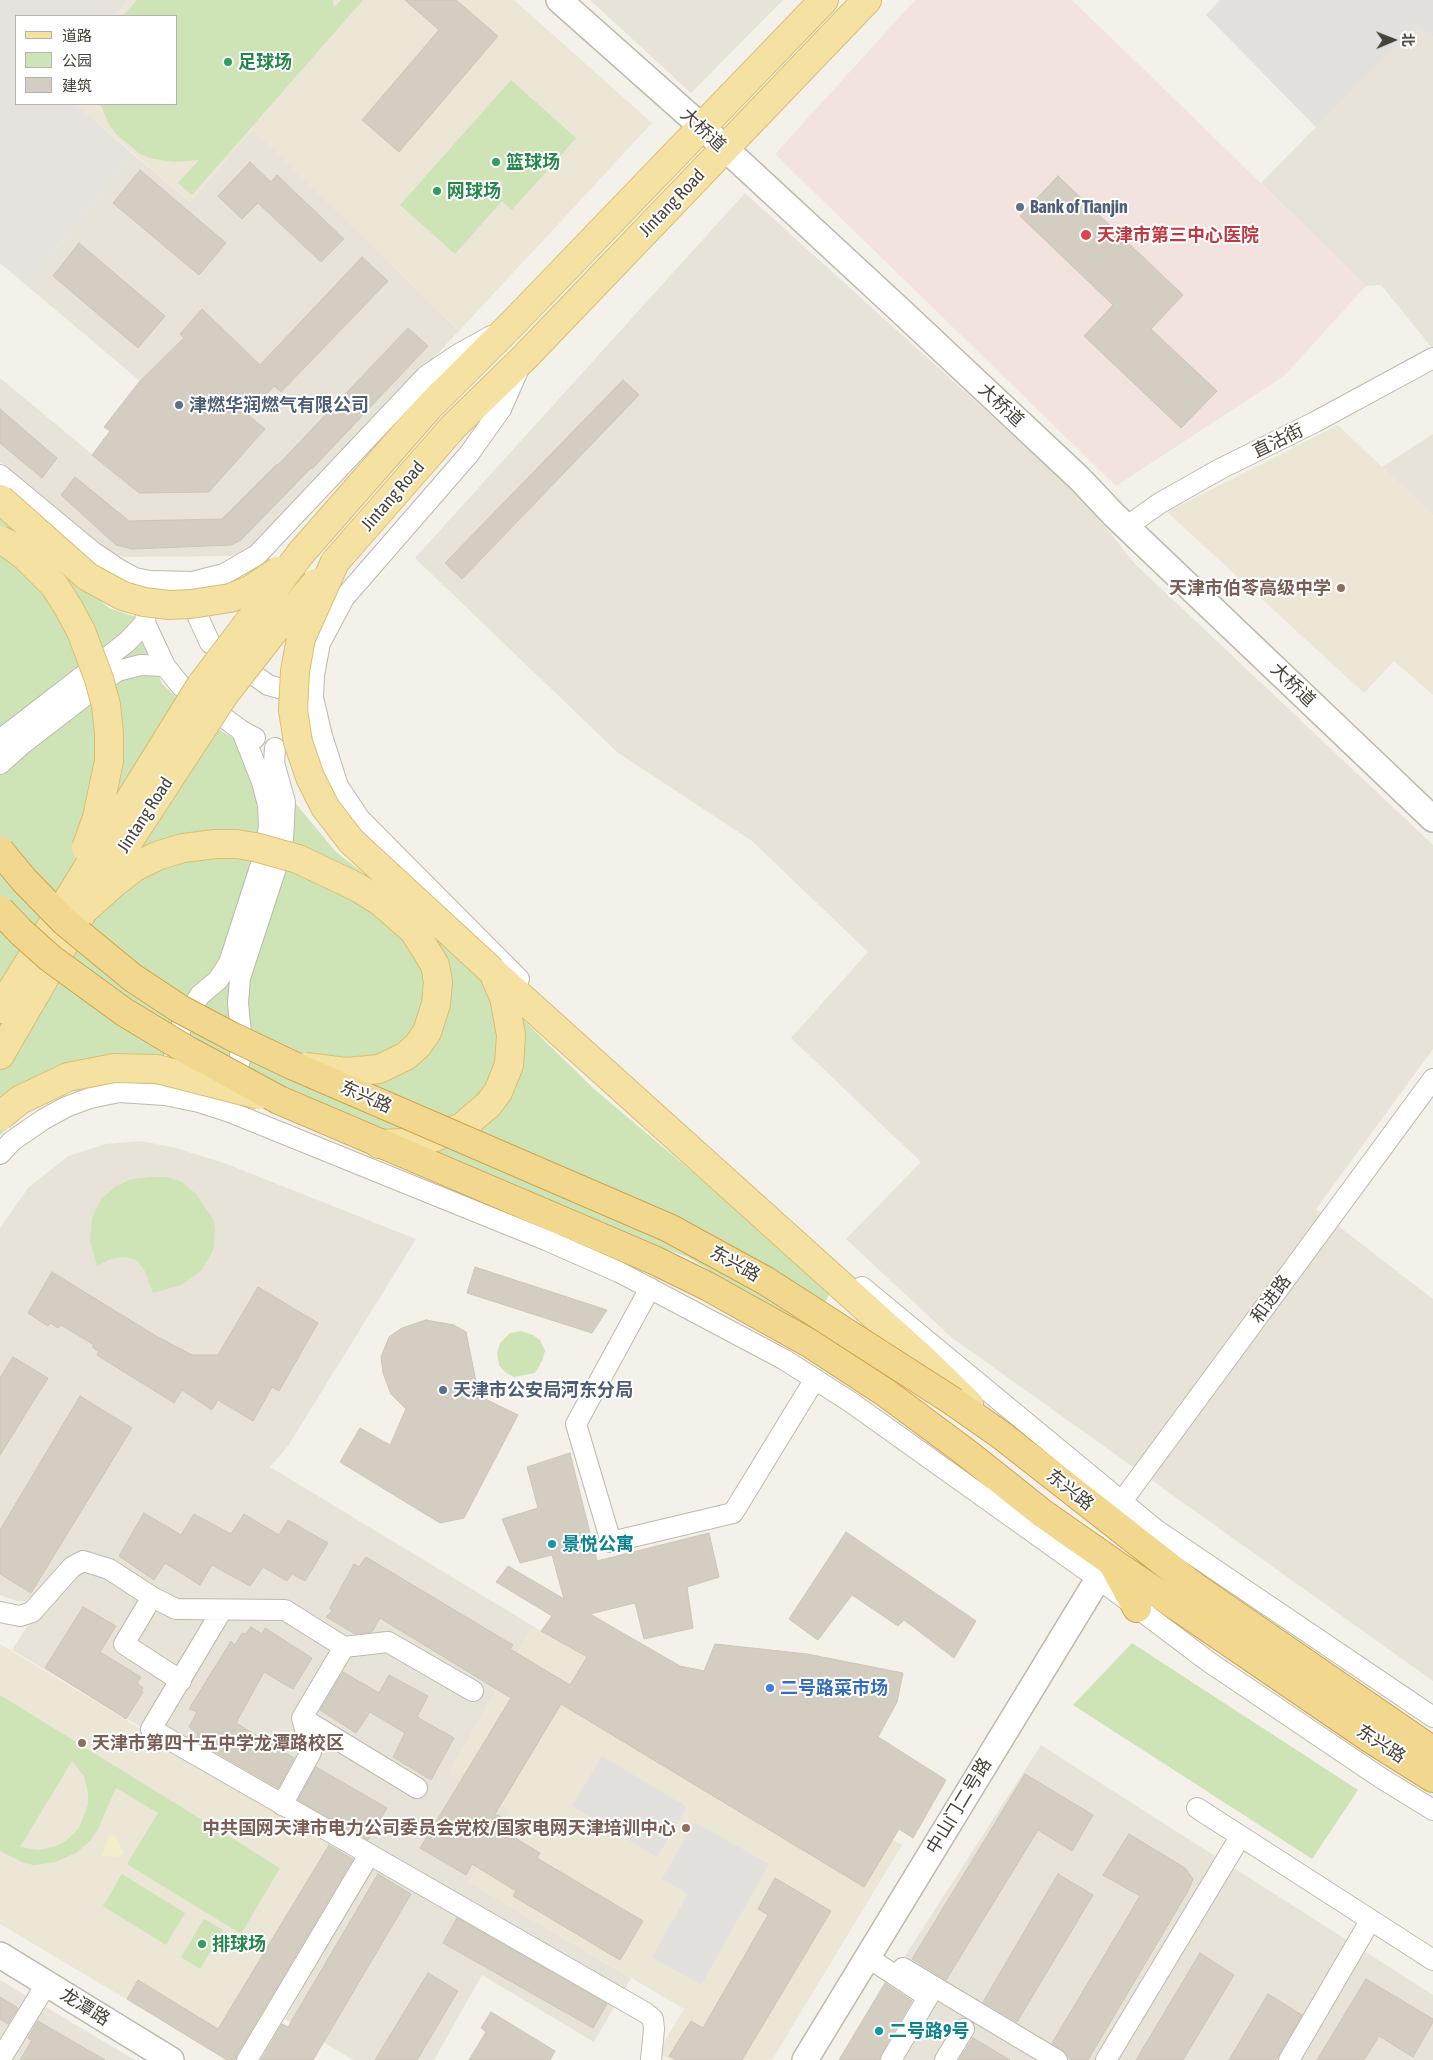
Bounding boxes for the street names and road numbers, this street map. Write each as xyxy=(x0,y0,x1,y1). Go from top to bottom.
street label: 大桥道 xyxy=(676,104,730,156)
street label: Jintang Road xyxy=(635,165,709,241)
street label: 大桥道 xyxy=(974,379,1028,431)
street label: 直沽街 xyxy=(1249,419,1307,463)
street label: Jintang Road xyxy=(357,457,429,535)
street label: 大桥道 xyxy=(1266,658,1320,712)
street label: Jintang Road xyxy=(113,773,177,857)
street label: 东兴路 xyxy=(337,1076,395,1118)
street label: 东兴路 xyxy=(706,1241,764,1287)
street label: 和进路 xyxy=(1246,1271,1296,1327)
street label: 东兴路 xyxy=(1042,1465,1098,1515)
street label: 东兴路 xyxy=(1352,1720,1410,1768)
street label: 中山门二号路 xyxy=(922,1754,996,1858)
street label: 龙潭路 xyxy=(56,1984,114,2030)

